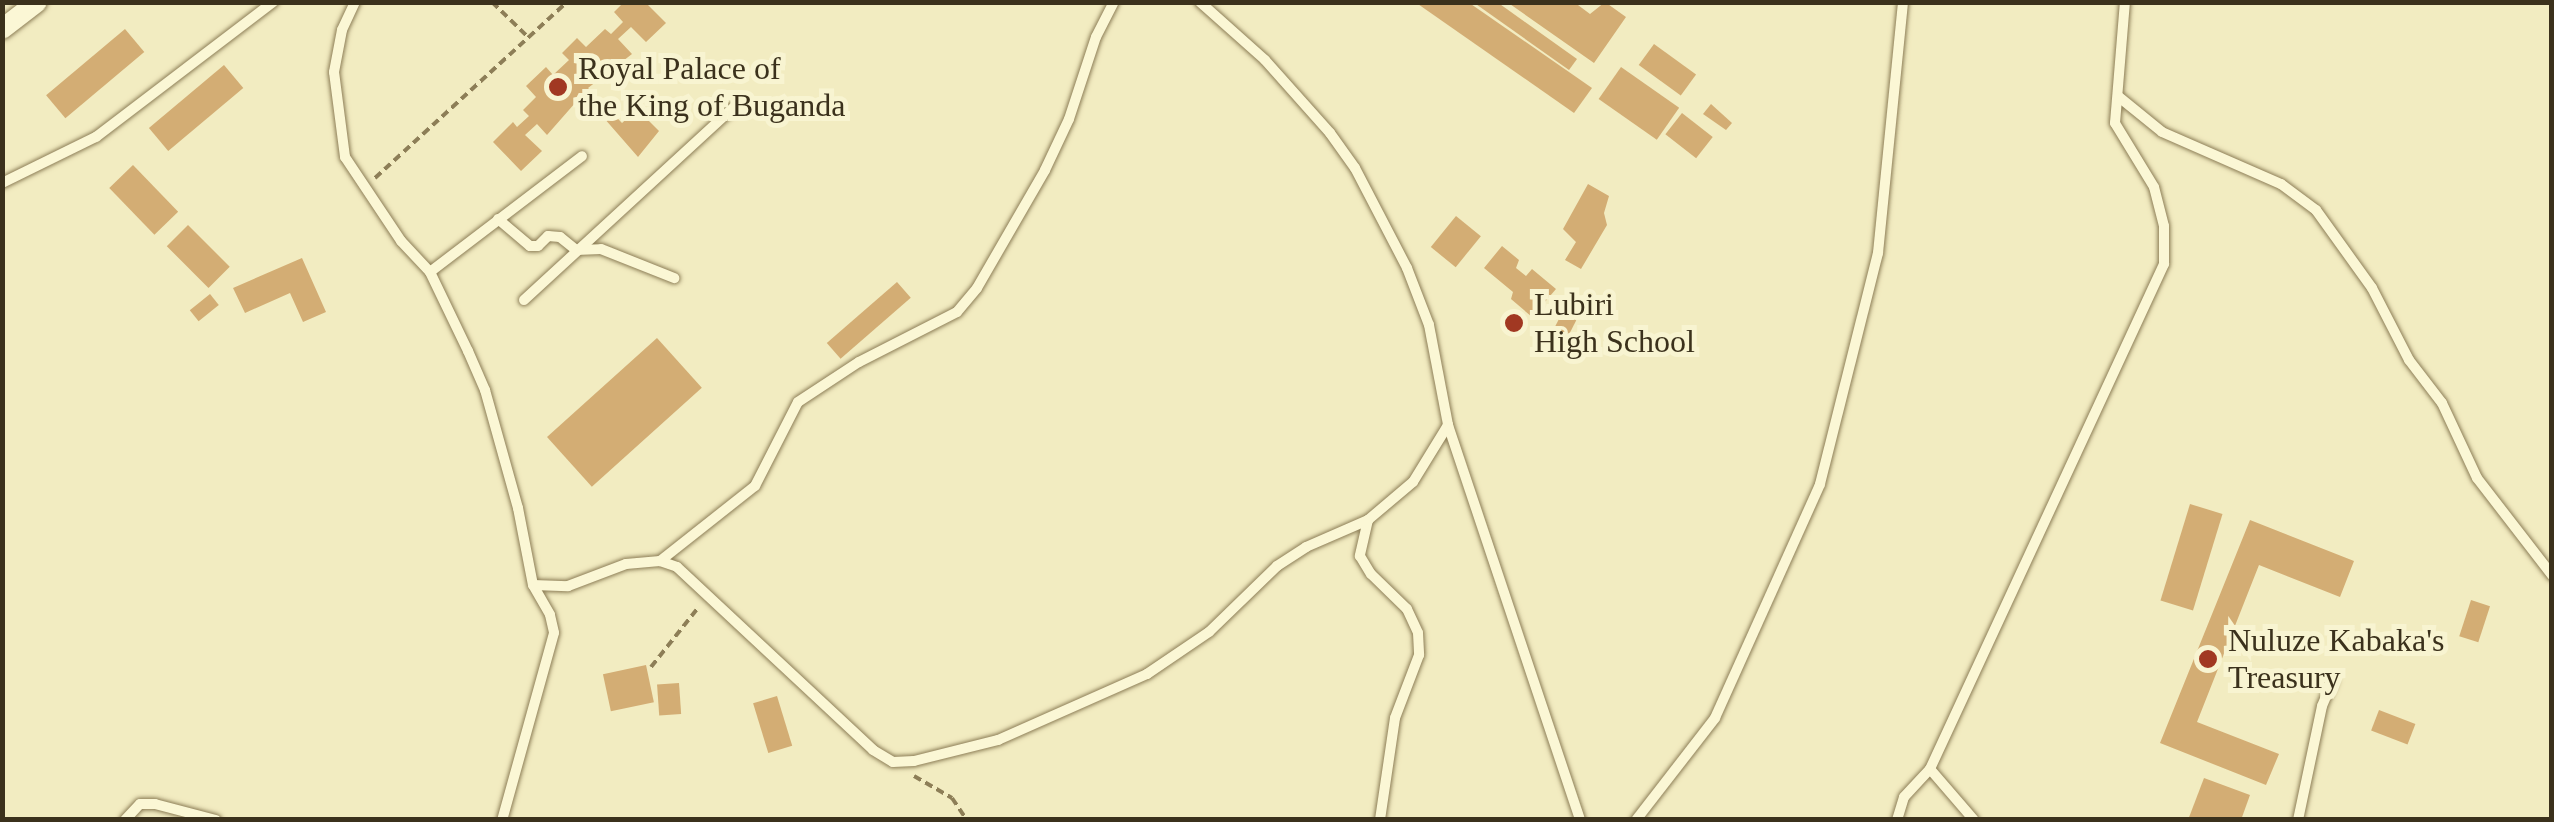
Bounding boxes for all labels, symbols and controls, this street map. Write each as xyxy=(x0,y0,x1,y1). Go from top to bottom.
place label: Royal Palace of the King of Buganda xyxy=(578,50,846,125)
marker: Royal Palace of the King of Buganda xyxy=(547,76,569,98)
place label: Lubiri High School xyxy=(1534,286,1695,361)
marker: Lubiri High School xyxy=(1503,312,1525,334)
place label: Nuluze Kabaka's Treasury xyxy=(2228,622,2444,697)
marker: Nuluze Kabaka's Treasury xyxy=(2197,648,2219,670)

